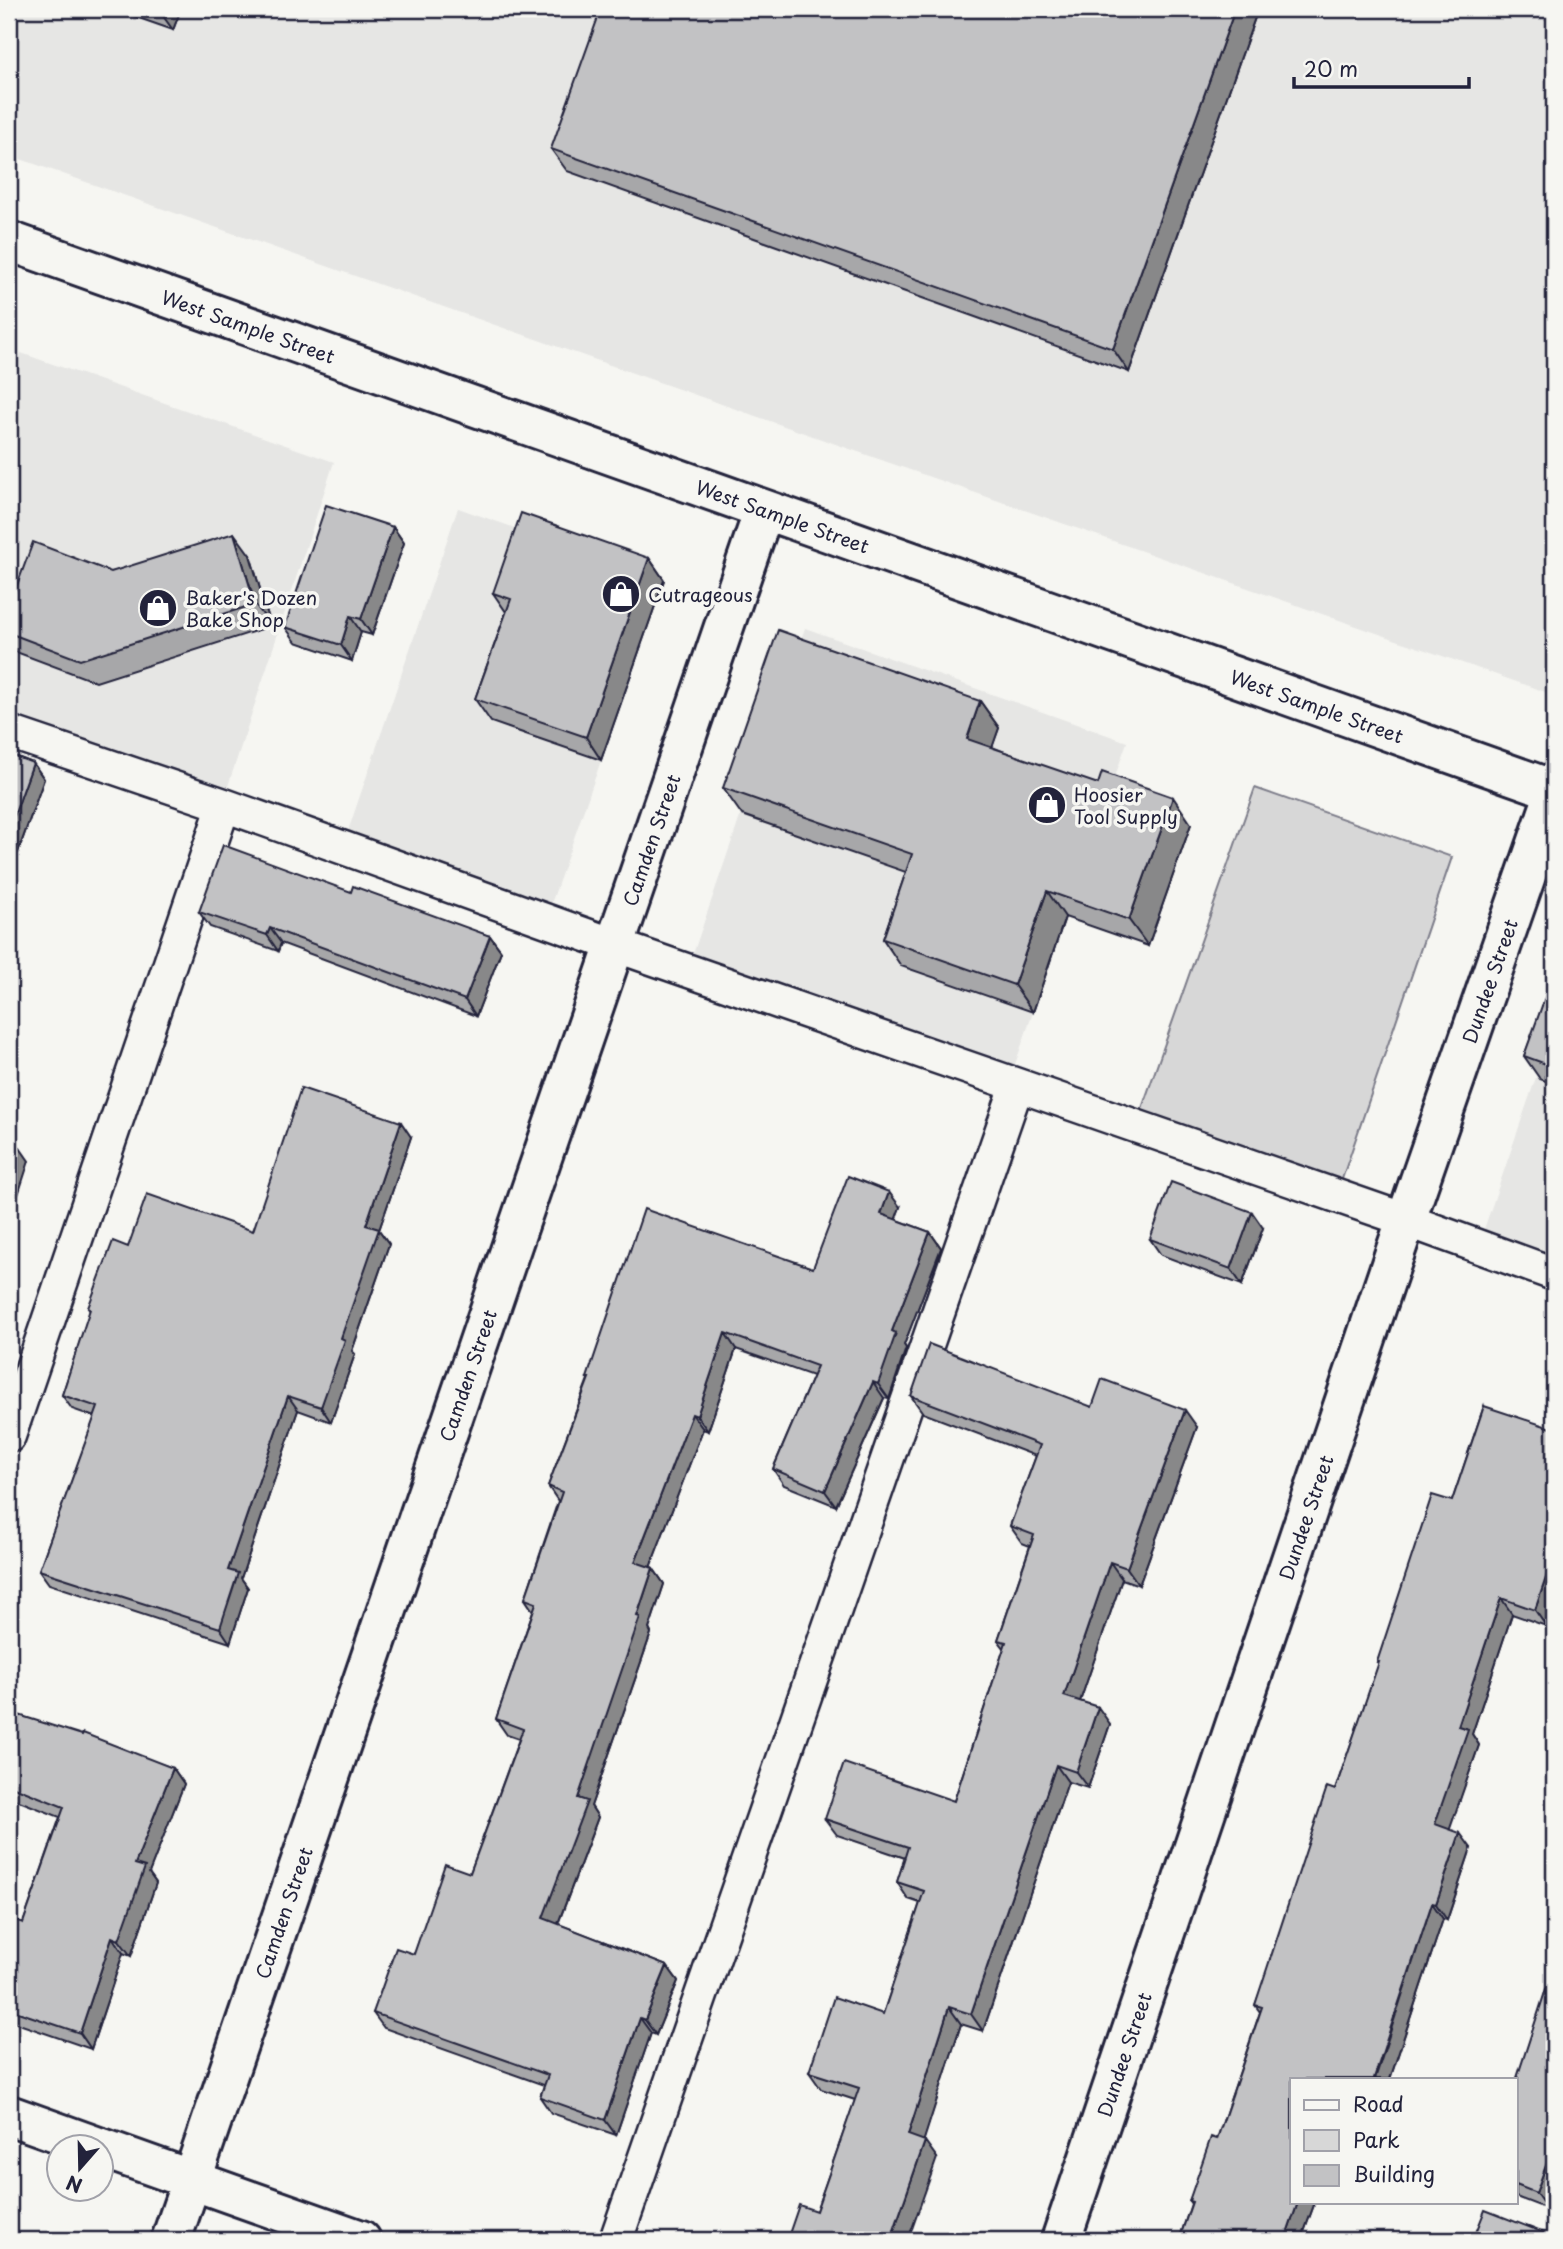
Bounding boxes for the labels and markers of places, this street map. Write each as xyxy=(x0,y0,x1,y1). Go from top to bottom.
shop icon: Cutrageous xyxy=(600,573,642,615)
place label: Cutrageous xyxy=(648,580,753,608)
place label: Baker's Dozen Bake Shop xyxy=(185,583,317,633)
shop icon: Baker's Dozen Bake Shop xyxy=(137,587,179,629)
place label: Hoosier Tool Supply xyxy=(1074,780,1178,830)
shop icon: Hoosier Tool Supply xyxy=(1026,784,1068,826)

